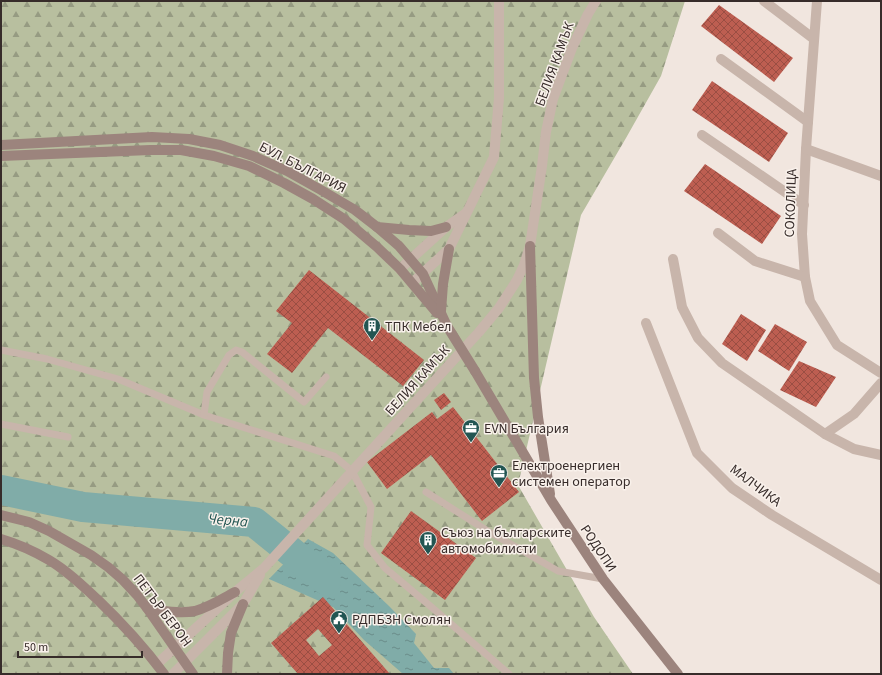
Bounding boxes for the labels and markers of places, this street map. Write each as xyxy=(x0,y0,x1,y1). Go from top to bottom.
building icon: ТПК Мебел xyxy=(362,316,382,341)
place label: ТПК Мебел xyxy=(385,317,452,337)
office icon: EVN България xyxy=(461,418,481,443)
place label: EVN България xyxy=(484,419,569,439)
place label: Електроенергиен системен оператор xyxy=(512,456,631,492)
office icon: Електроенергиен системен оператор xyxy=(489,463,509,488)
place label: Съюз на българските автомобилисти xyxy=(441,523,571,559)
building icon: Съюз на българските автомобилисти xyxy=(418,530,438,555)
public building icon: РДПБЗН Смолян xyxy=(329,609,349,634)
place label: РДПБЗН Смолян xyxy=(352,610,451,630)

